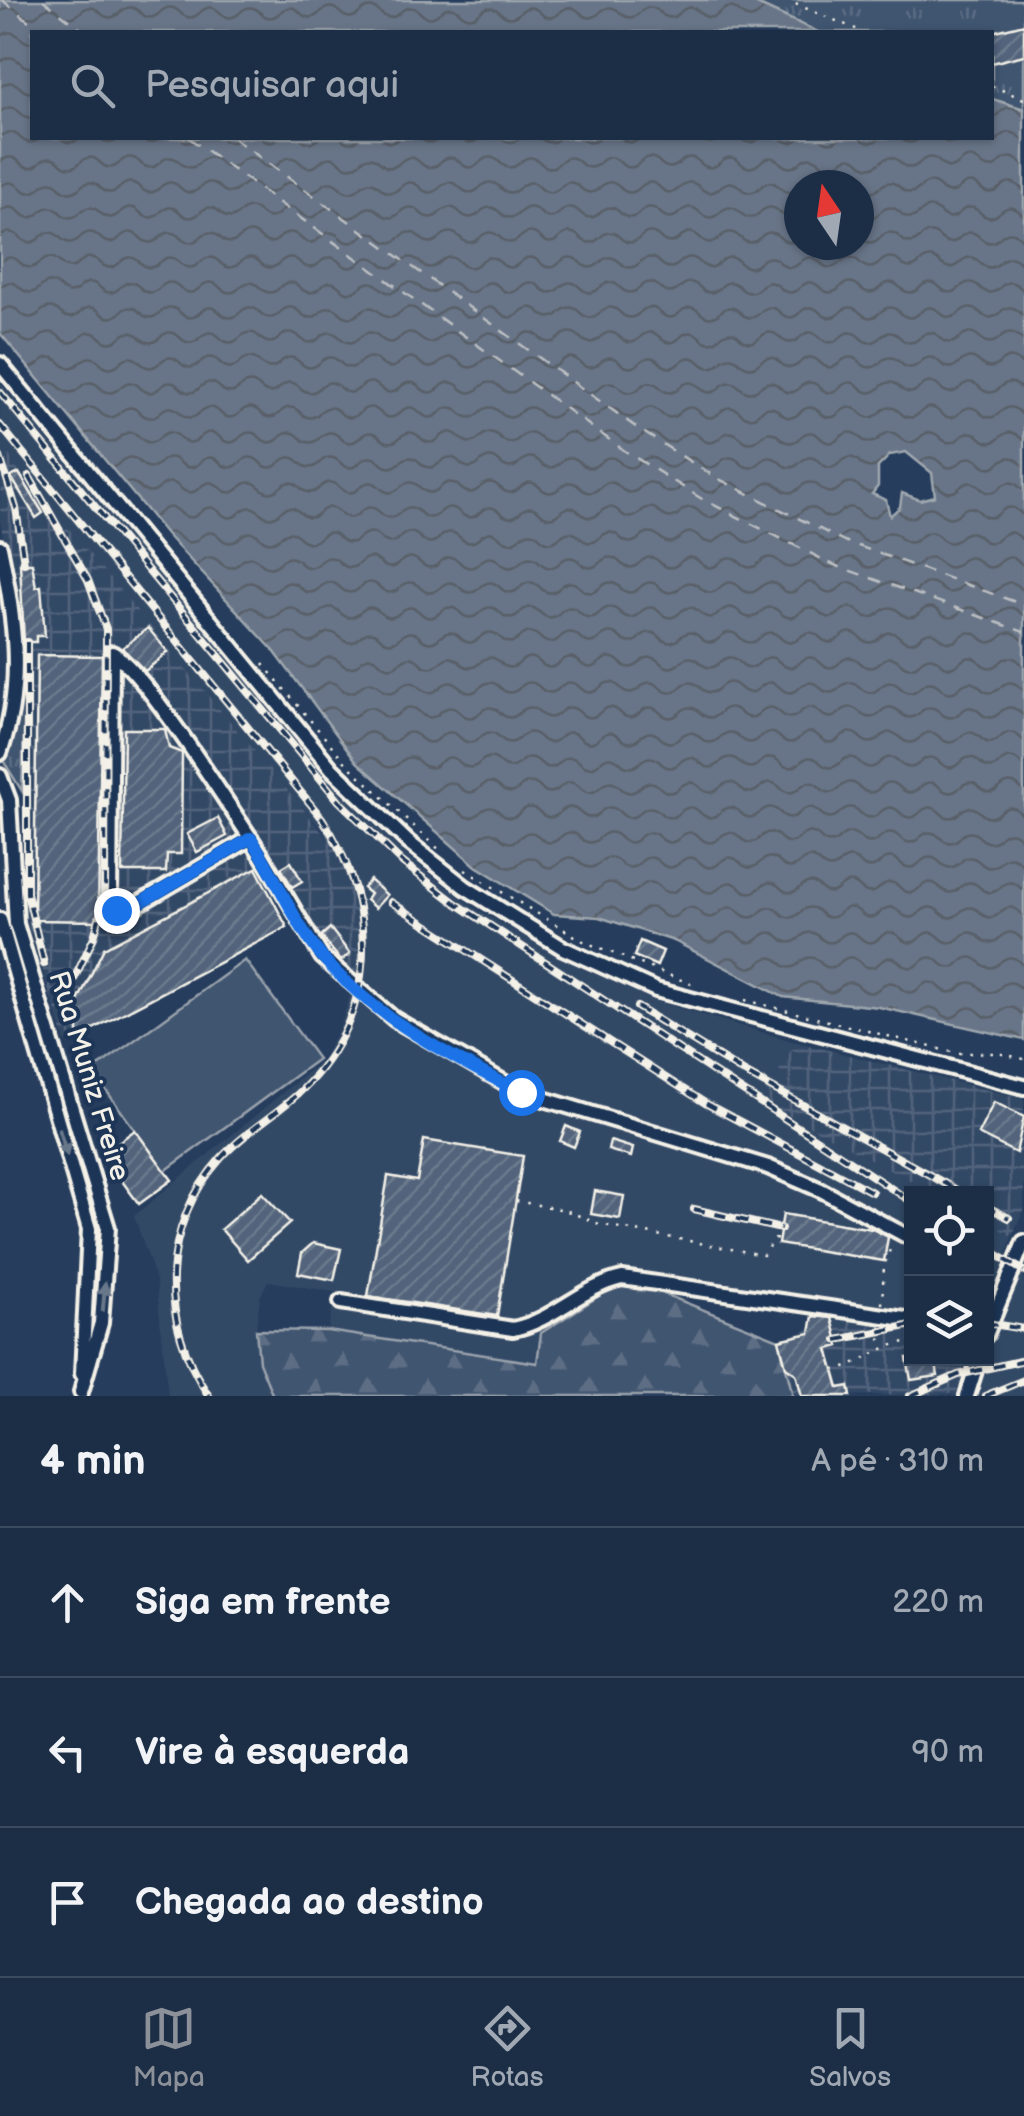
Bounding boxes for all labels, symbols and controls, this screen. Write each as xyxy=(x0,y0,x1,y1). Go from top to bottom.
search box xyxy=(30,30,994,140)
icon: search xyxy=(65,58,120,113)
text: Pesquisar aqui xyxy=(145,63,399,108)
north arrow xyxy=(784,170,874,260)
route end xyxy=(94,888,140,934)
street label: Rua Muniz Freire xyxy=(41,967,137,1185)
route start xyxy=(499,1070,545,1116)
one-way arrow xyxy=(56,1127,71,1157)
map controls xyxy=(904,1186,994,1366)
button: locate xyxy=(904,1186,994,1276)
button: layers xyxy=(904,1276,994,1366)
one-way arrow xyxy=(96,1281,112,1313)
text: 4 min xyxy=(40,1436,146,1487)
text: A pé · 310 m xyxy=(811,1442,984,1481)
icon: ahead xyxy=(40,1575,95,1630)
text: Siga em frente xyxy=(135,1580,391,1625)
text: 220 m xyxy=(892,1583,984,1622)
icon: left xyxy=(40,1725,95,1780)
text: Vire à esquerda xyxy=(135,1730,410,1775)
text: 90 m xyxy=(912,1733,984,1772)
icon: arrive xyxy=(40,1875,95,1930)
text: Chegada ao destino xyxy=(135,1880,484,1925)
tab: Mapa xyxy=(133,2001,205,2094)
tab: Rotas xyxy=(471,2001,544,2094)
tab: Salvos xyxy=(809,2001,891,2094)

